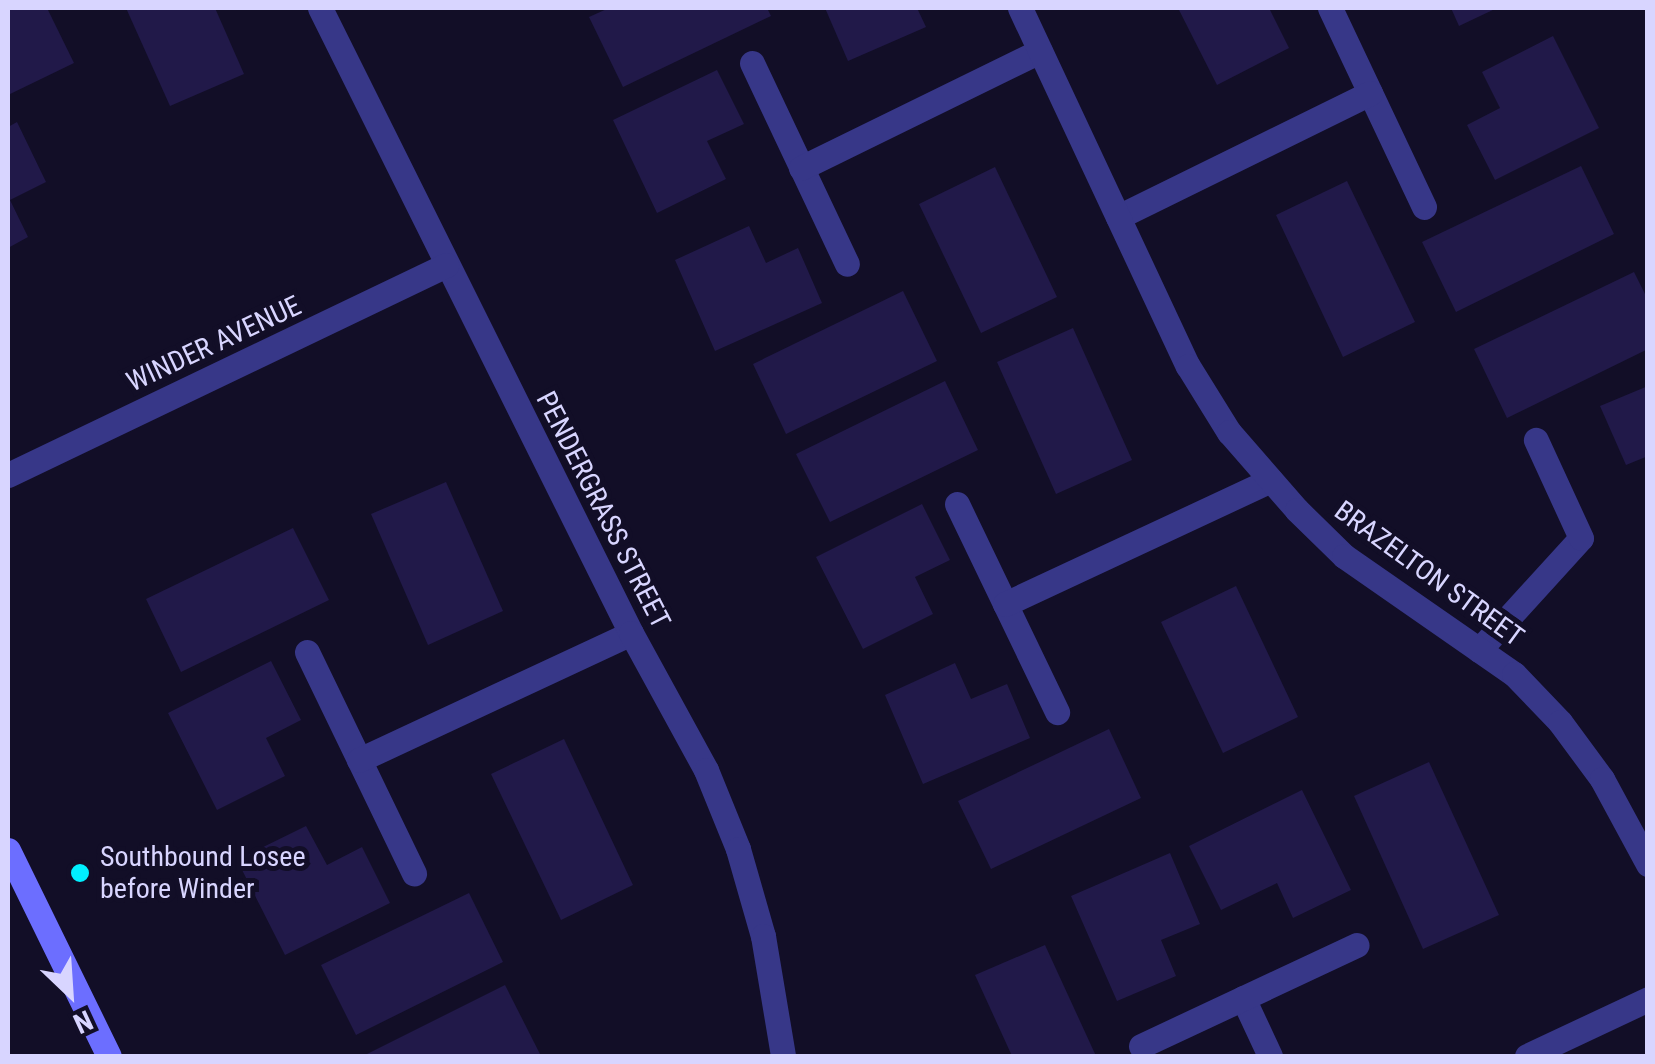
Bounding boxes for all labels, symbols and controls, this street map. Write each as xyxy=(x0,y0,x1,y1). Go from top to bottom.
street label: WINDER AVENUE xyxy=(122,289,306,399)
street label: PENDERGRASS STREET xyxy=(529,386,677,634)
street label: BRAZELTON STREET xyxy=(1328,494,1530,654)
place label: Southbound Losee before Winder xyxy=(100,840,306,906)
marker: Southbound Losee before Winder xyxy=(69,862,91,884)
north arrow xyxy=(20,944,120,1044)
text: N xyxy=(68,1003,98,1040)

